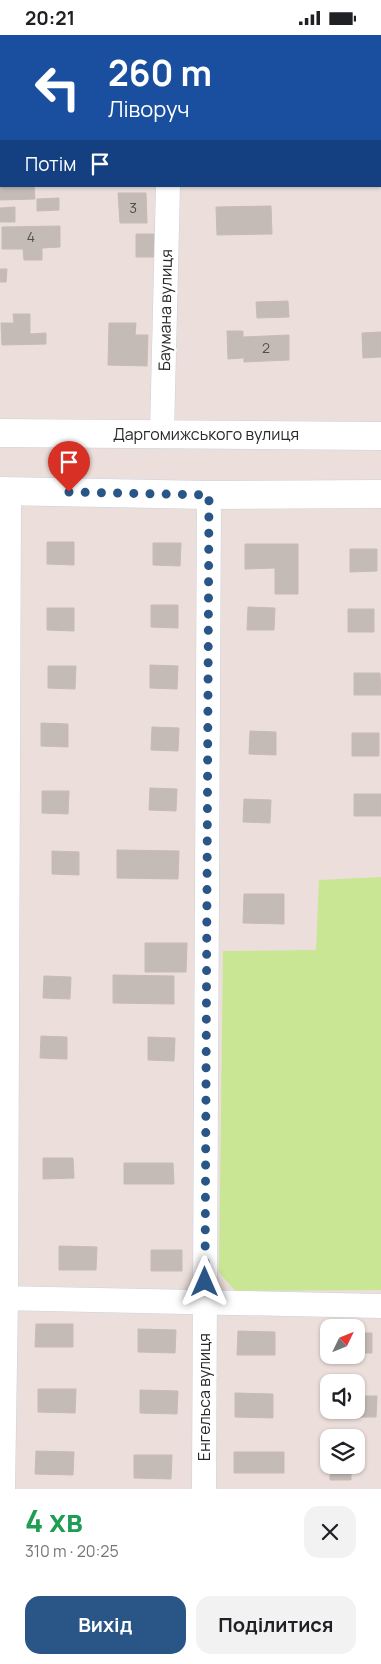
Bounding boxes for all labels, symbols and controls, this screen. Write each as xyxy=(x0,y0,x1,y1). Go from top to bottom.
text: 20:21 xyxy=(25,5,75,31)
text: 260 m xyxy=(108,49,212,97)
icon: left xyxy=(25,55,90,120)
text: Ліворуч xyxy=(108,94,189,124)
icon: arrive xyxy=(86,150,114,178)
text: Потім xyxy=(25,151,76,177)
house number: 3 xyxy=(129,198,137,217)
house number: 4 xyxy=(27,227,35,246)
street label: Баумана вулиця xyxy=(153,249,177,371)
house number: 2 xyxy=(262,338,270,357)
street label: Даргомижського вулиця xyxy=(113,423,299,445)
pin xyxy=(48,441,90,492)
icon: arrive xyxy=(55,448,83,476)
position arrow xyxy=(178,1255,230,1307)
north arrow xyxy=(320,1319,365,1364)
map controls xyxy=(320,1319,365,1474)
street label: Енгельса вулиця xyxy=(193,1333,215,1461)
button: sound xyxy=(320,1374,365,1419)
button: layers xyxy=(320,1429,365,1474)
text: 4 хв xyxy=(25,1500,83,1541)
button: close xyxy=(304,1506,356,1558)
text: 310 m · 20:25 xyxy=(25,1540,119,1562)
button: Вихід xyxy=(25,1596,186,1654)
button: Поділитися xyxy=(196,1596,356,1654)

